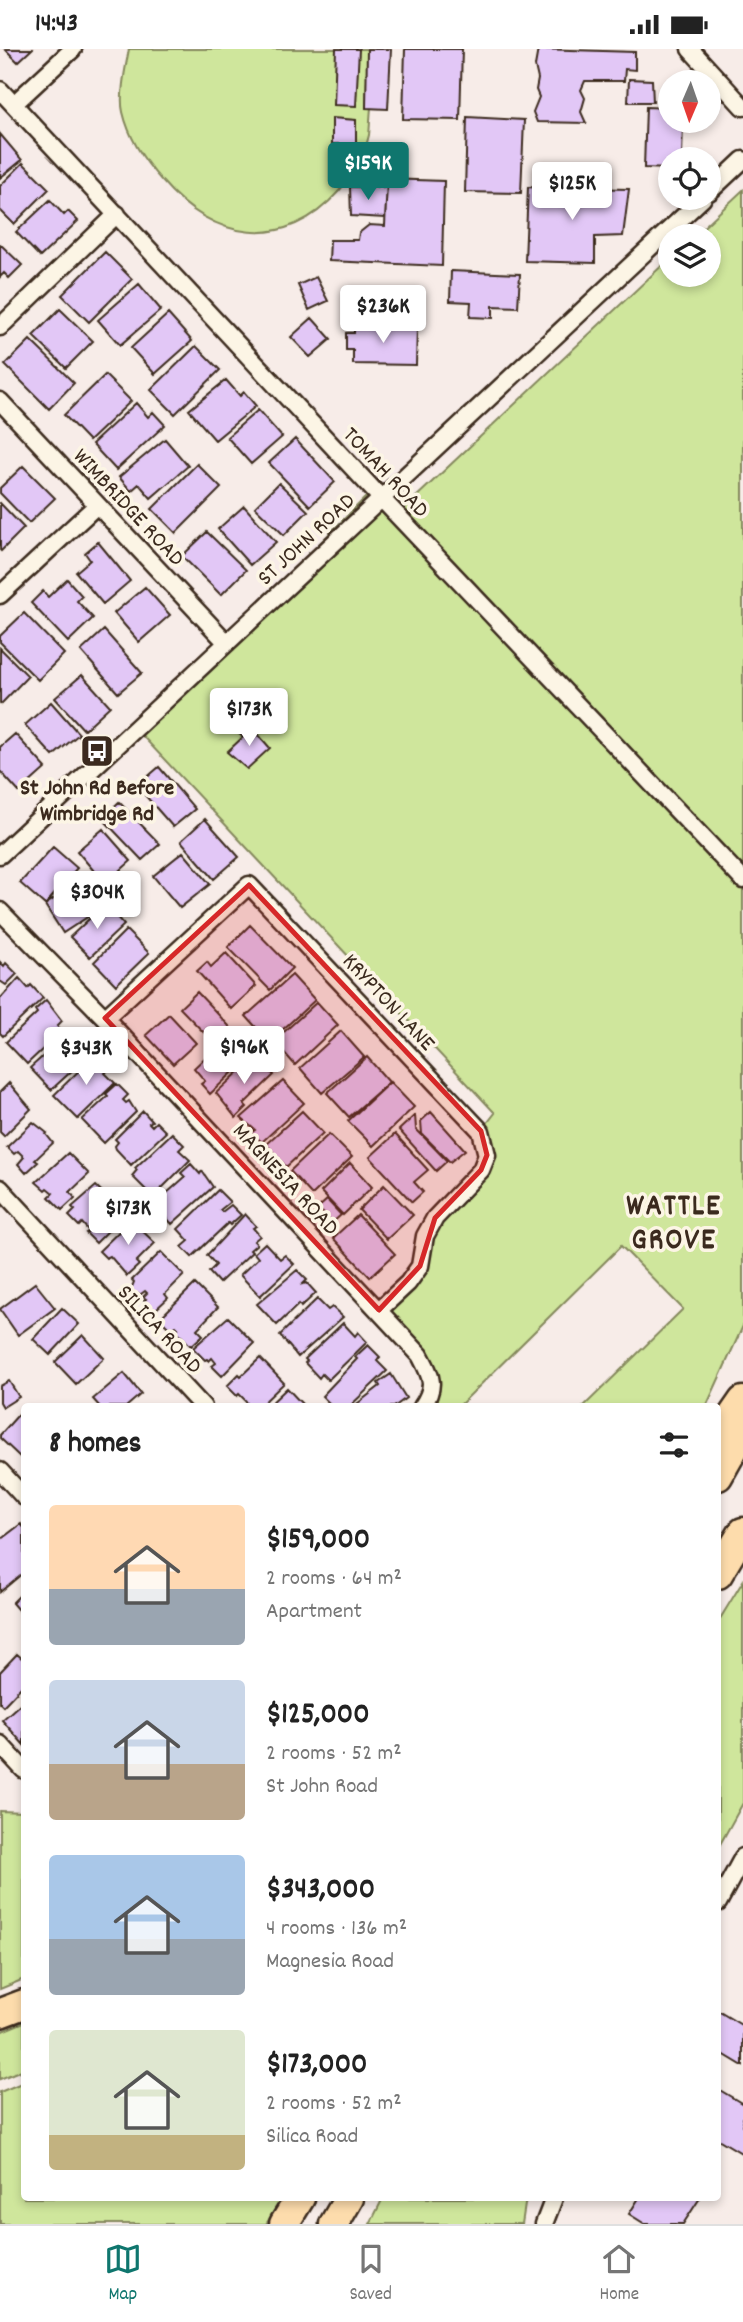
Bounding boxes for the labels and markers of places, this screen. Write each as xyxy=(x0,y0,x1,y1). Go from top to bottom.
pin: $159K xyxy=(319,143,417,202)
pin: $125K xyxy=(523,163,621,222)
pin: $236K xyxy=(334,285,432,345)
pin: $173K xyxy=(200,689,298,748)
bus stop icon: St John Rd Before Wimbridge Rd xyxy=(78,732,116,770)
place label: St John Rd Before Wimbridge Rd xyxy=(20,773,174,832)
pin: $304K xyxy=(48,871,146,931)
pin: $343K xyxy=(37,1027,135,1087)
pin: $196K xyxy=(195,1027,293,1086)
pin: $173K xyxy=(79,1187,177,1247)

